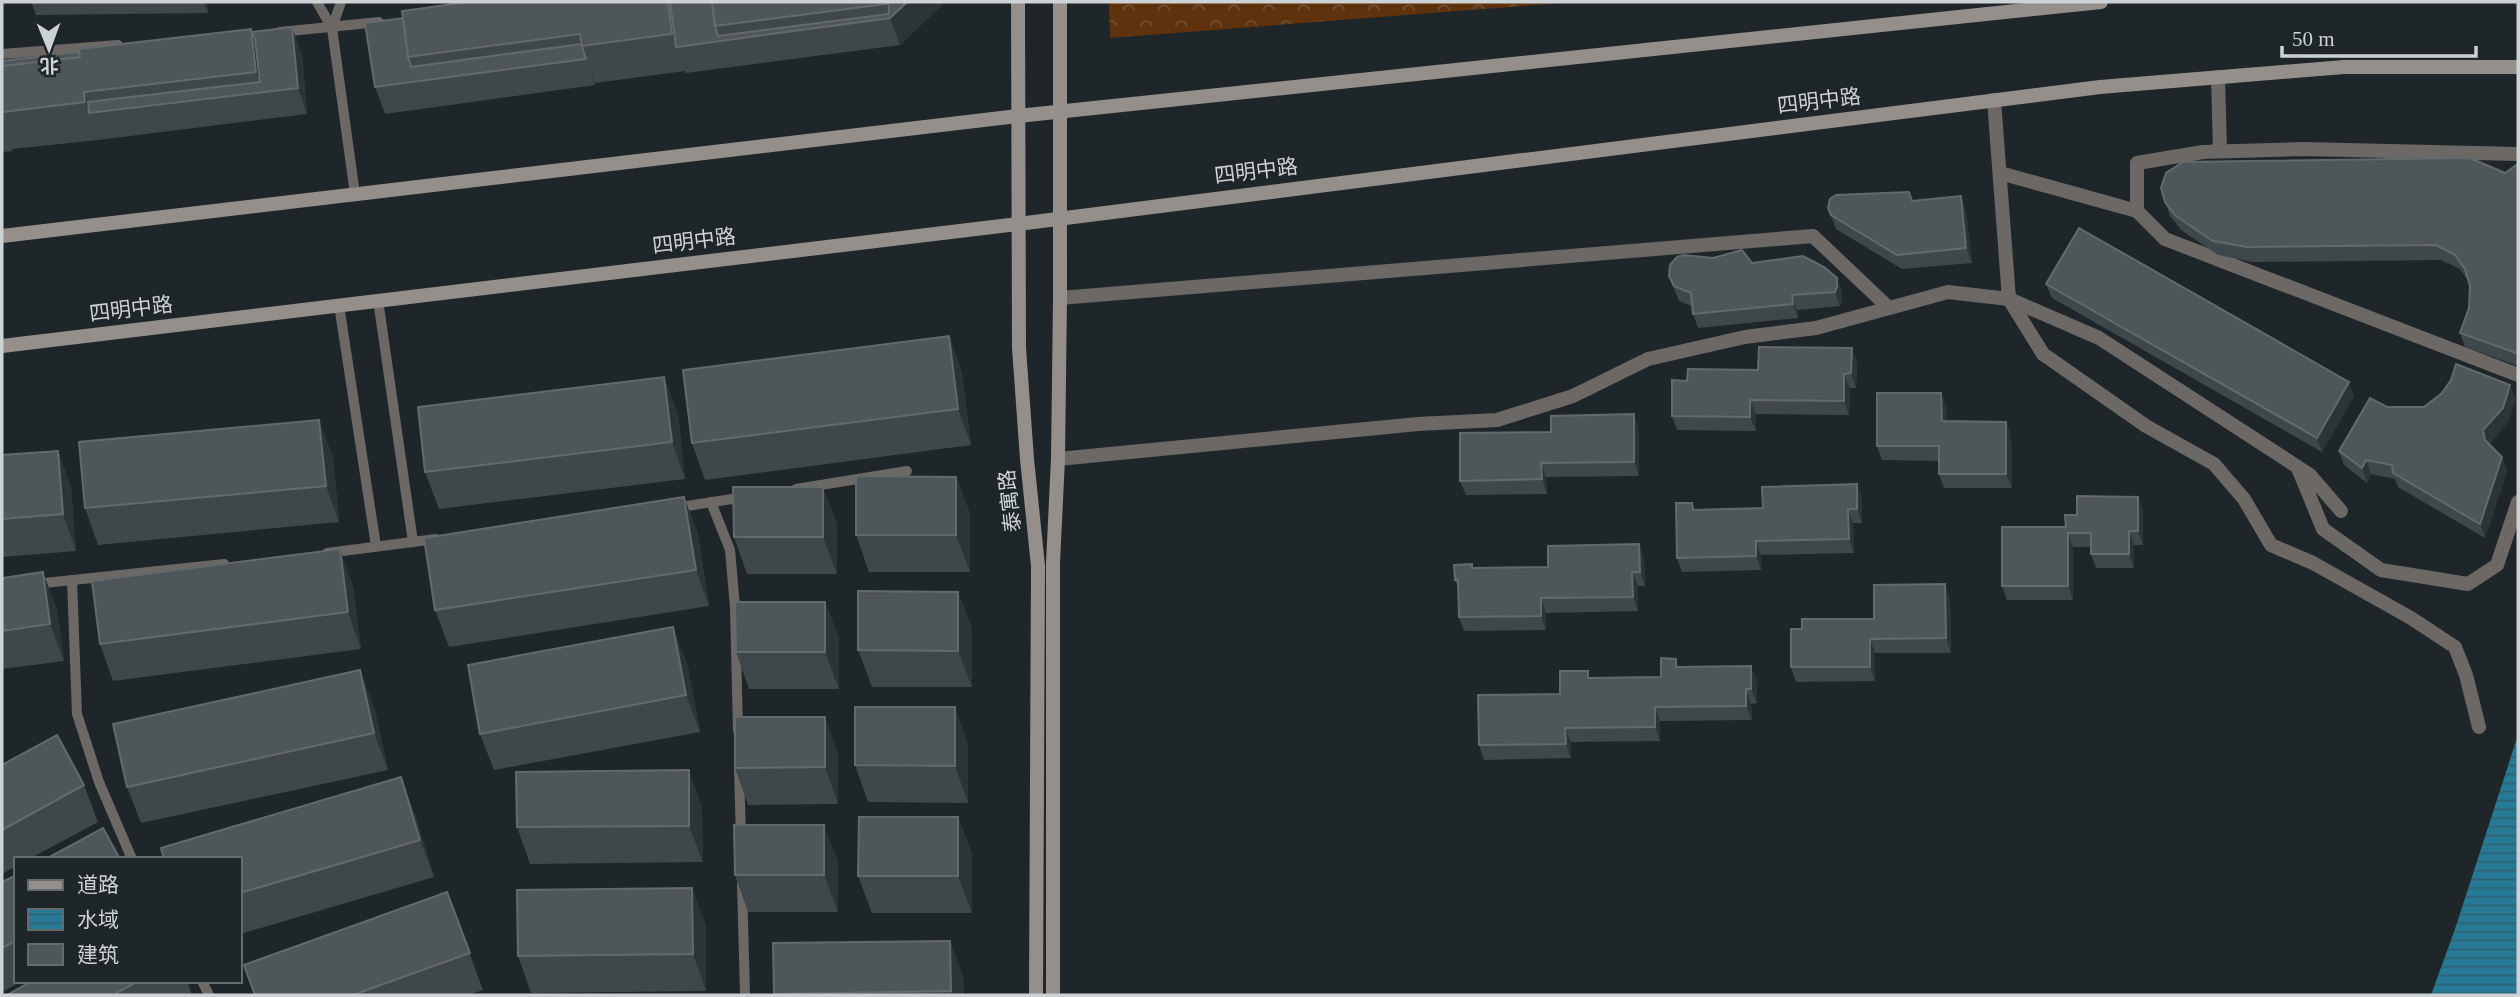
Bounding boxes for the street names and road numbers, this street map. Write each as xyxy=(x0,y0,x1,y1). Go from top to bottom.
street label: 四明中路 xyxy=(1776,84,1862,118)
street label: 四明中路 xyxy=(1213,154,1299,188)
street label: 四明中路 xyxy=(651,224,737,258)
street label: 四明中路 xyxy=(88,292,174,326)
street label: 泰寓路 xyxy=(995,468,1025,534)

